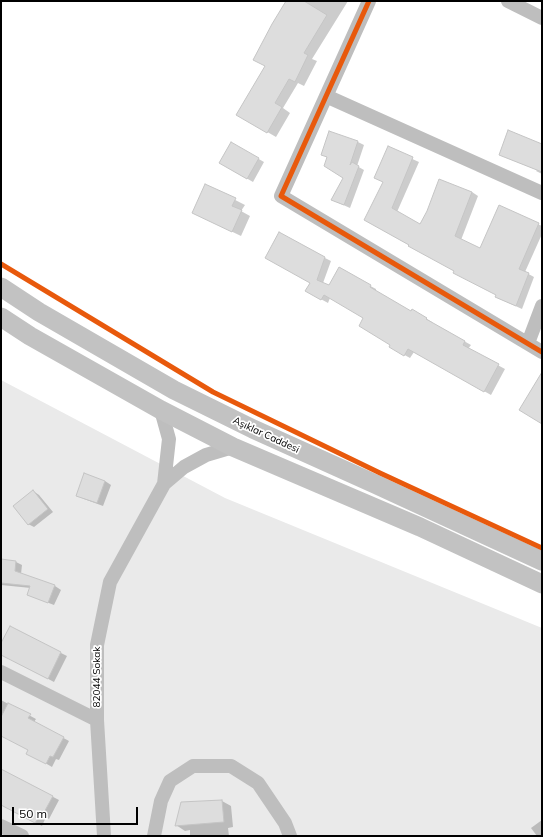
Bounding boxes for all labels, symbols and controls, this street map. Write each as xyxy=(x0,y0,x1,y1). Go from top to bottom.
street label: Aşıklar Caddesi xyxy=(231,414,301,456)
street label: 82044 Sokak xyxy=(91,647,103,707)
scale bar xyxy=(14,799,140,825)
text: 50 m xyxy=(19,806,47,821)

